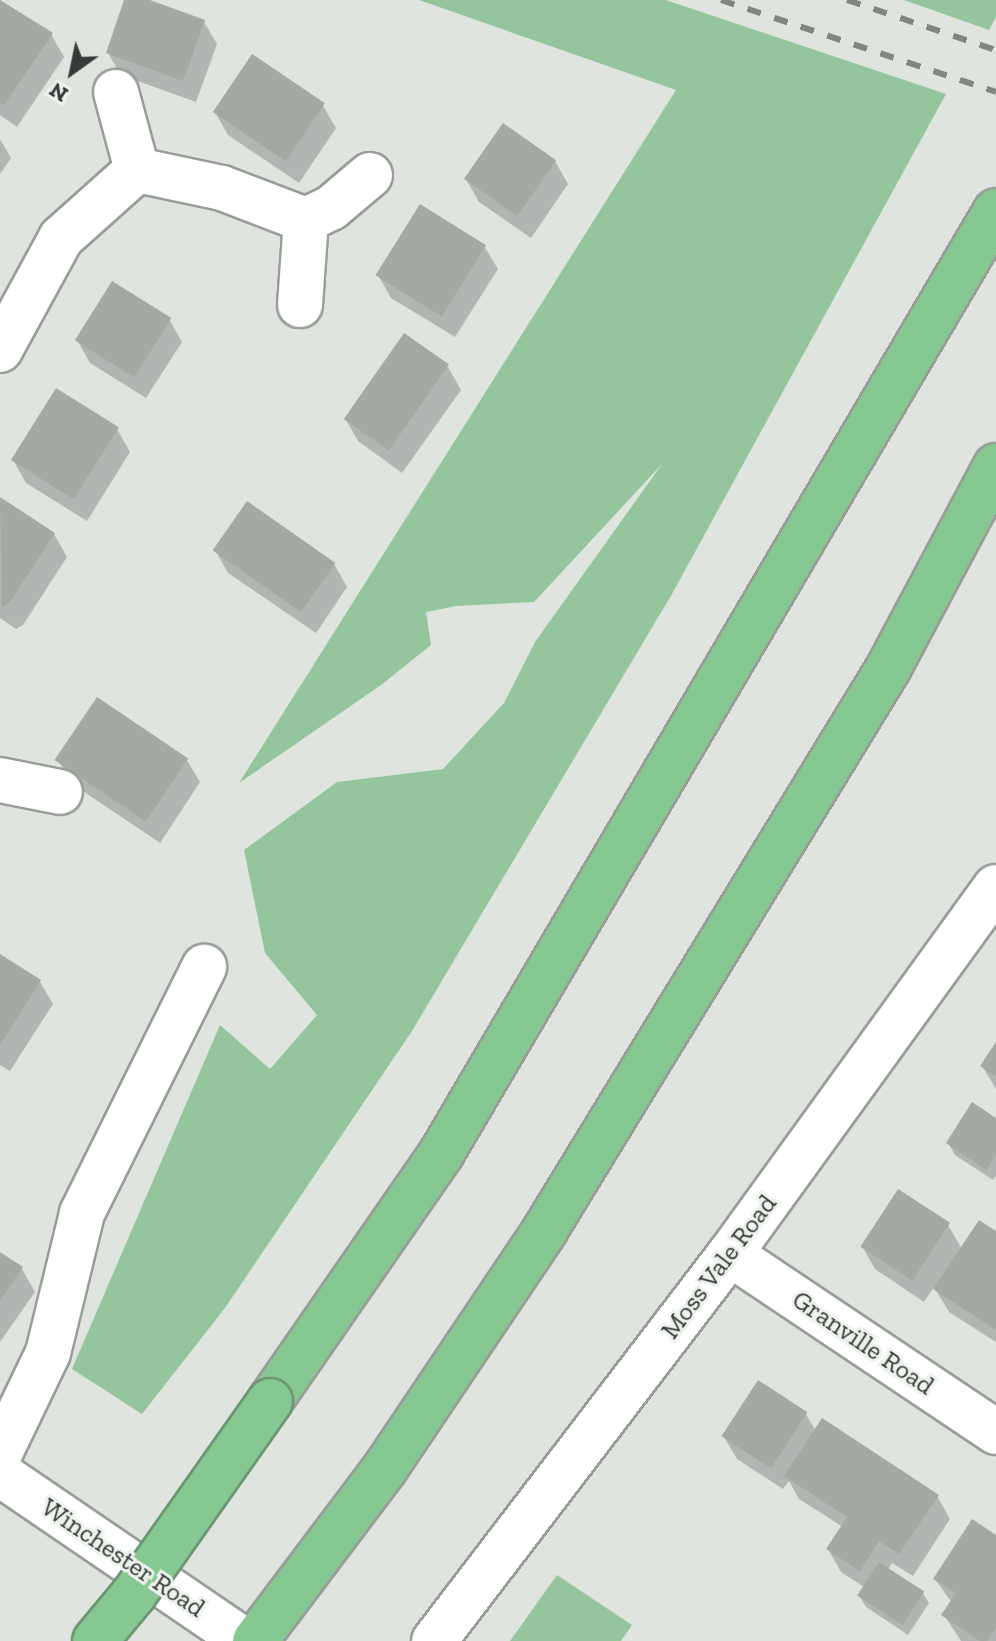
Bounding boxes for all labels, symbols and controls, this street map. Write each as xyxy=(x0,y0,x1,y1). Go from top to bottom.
north arrow xyxy=(32,32,112,112)
text: N xyxy=(44,77,73,108)
street label: Moss Vale Road xyxy=(654,1189,784,1345)
street label: Granville Road xyxy=(786,1284,940,1402)
street label: Winchester Road xyxy=(35,1492,211,1624)

